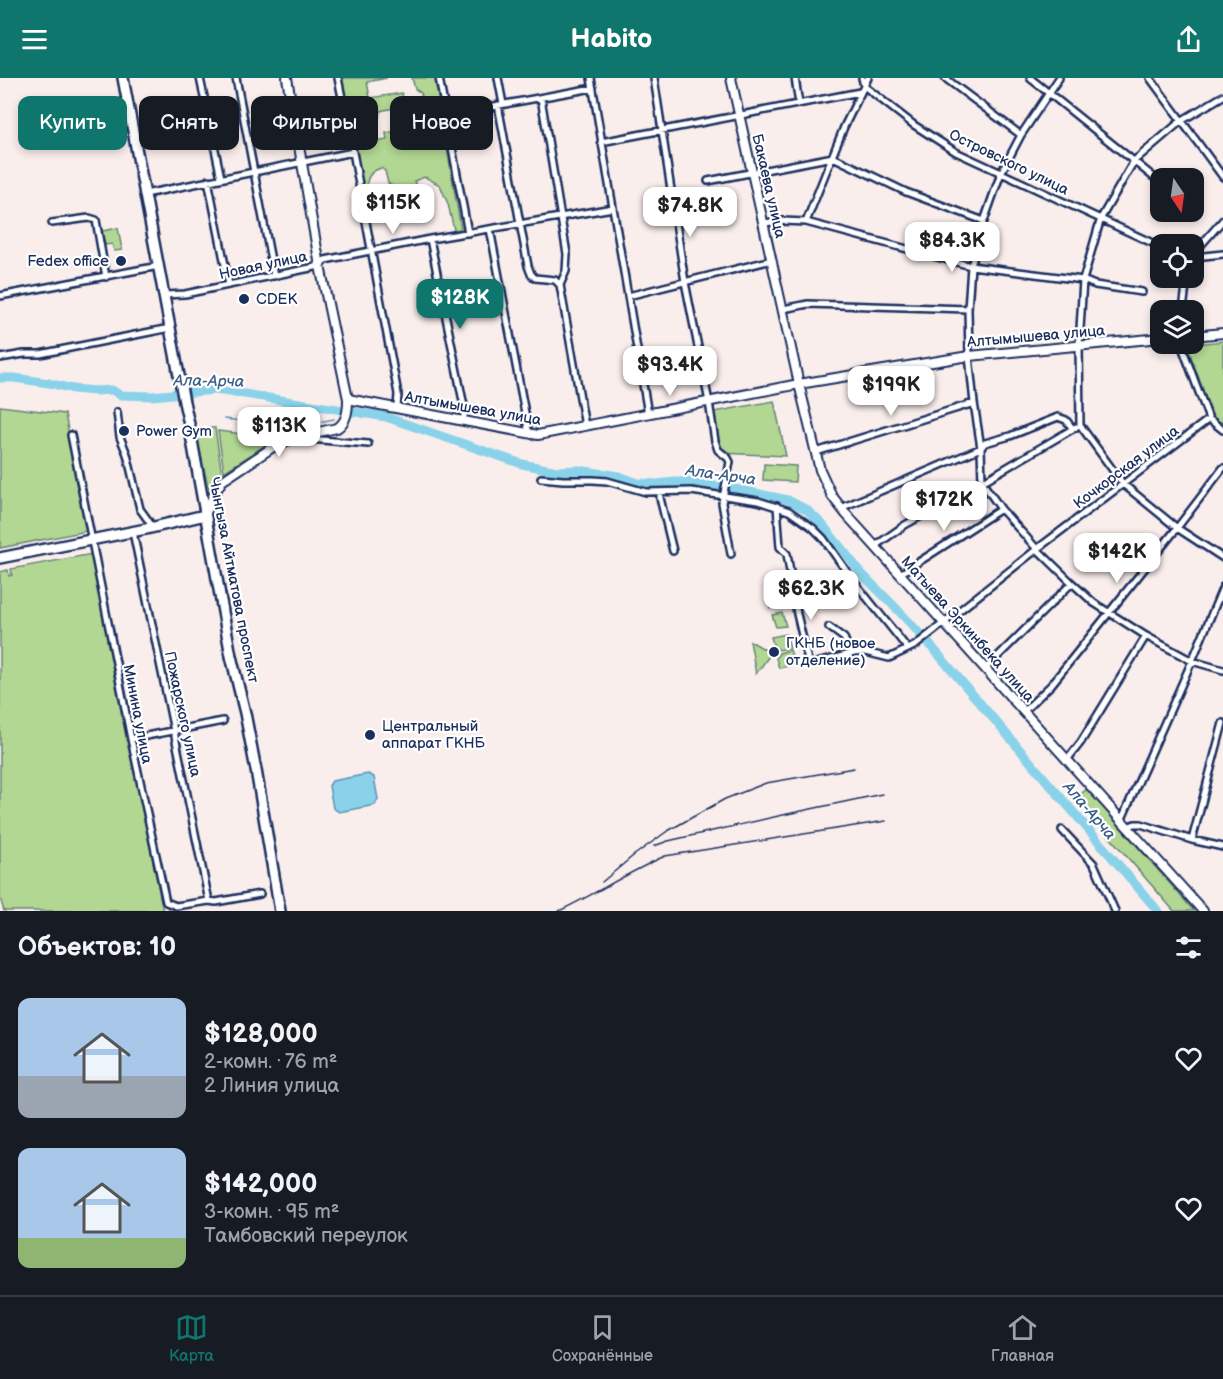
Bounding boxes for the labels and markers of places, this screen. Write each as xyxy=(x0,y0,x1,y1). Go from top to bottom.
pin: $115K xyxy=(351,184,435,235)
pin: $74.8K xyxy=(641,187,739,238)
pin: $84.3K xyxy=(903,222,1001,273)
place label: Fedex office xyxy=(27,252,109,271)
marker: Fedex office xyxy=(114,254,128,268)
pin: $128K xyxy=(418,279,502,330)
place label: CDEK xyxy=(256,290,297,309)
marker: CDEK xyxy=(237,292,251,306)
pin: $93.4K xyxy=(621,346,719,397)
pin: $199K xyxy=(849,366,933,417)
pin: $113K xyxy=(237,407,321,458)
place label: Power Gym xyxy=(136,422,212,441)
marker: Power Gym xyxy=(117,424,131,438)
pin: $172K xyxy=(902,481,986,532)
pin: $142K xyxy=(1075,533,1159,584)
pin: $62.3K xyxy=(762,570,860,621)
place label: ГКНБ (новое отделение) xyxy=(786,634,875,670)
marker: ГКНБ (новое отделение) xyxy=(767,645,781,659)
place label: Центральный аппарат ГКНБ xyxy=(382,717,486,753)
marker: Центральный аппарат ГКНБ xyxy=(363,728,377,742)

